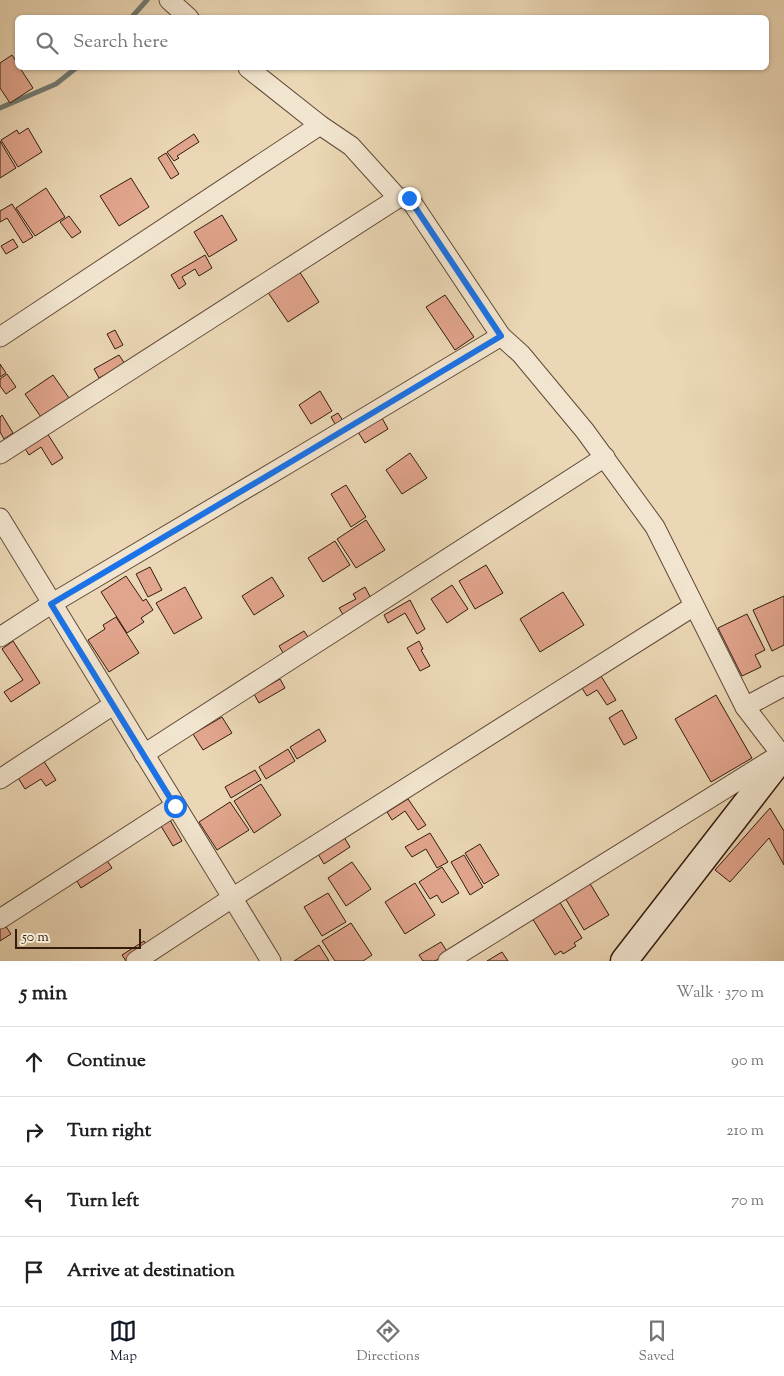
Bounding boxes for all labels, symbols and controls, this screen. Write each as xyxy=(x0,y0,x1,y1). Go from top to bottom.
search box xyxy=(15,15,769,70)
icon: search xyxy=(33,29,61,57)
text: Search here xyxy=(73,29,168,56)
route end xyxy=(398,187,421,210)
route start xyxy=(164,795,187,818)
scale bar xyxy=(15,926,141,949)
text: 50 m xyxy=(22,928,49,948)
text: 5 min xyxy=(20,979,67,1009)
text: Walk · 370 m xyxy=(676,982,764,1005)
icon: ahead xyxy=(20,1048,48,1076)
text: Continue xyxy=(67,1048,146,1075)
text: 90 m xyxy=(731,1050,764,1073)
icon: right xyxy=(20,1118,48,1146)
text: Turn right xyxy=(67,1118,151,1145)
text: 210 m xyxy=(726,1120,764,1143)
icon: left xyxy=(20,1188,48,1216)
text: Turn left xyxy=(67,1188,139,1215)
text: 70 m xyxy=(731,1190,764,1213)
icon: arrive xyxy=(20,1258,48,1286)
text: Arrive at destination xyxy=(67,1258,235,1285)
tab: Map xyxy=(109,1317,137,1367)
tab: Directions xyxy=(356,1317,420,1367)
tab: Saved xyxy=(639,1317,674,1367)

